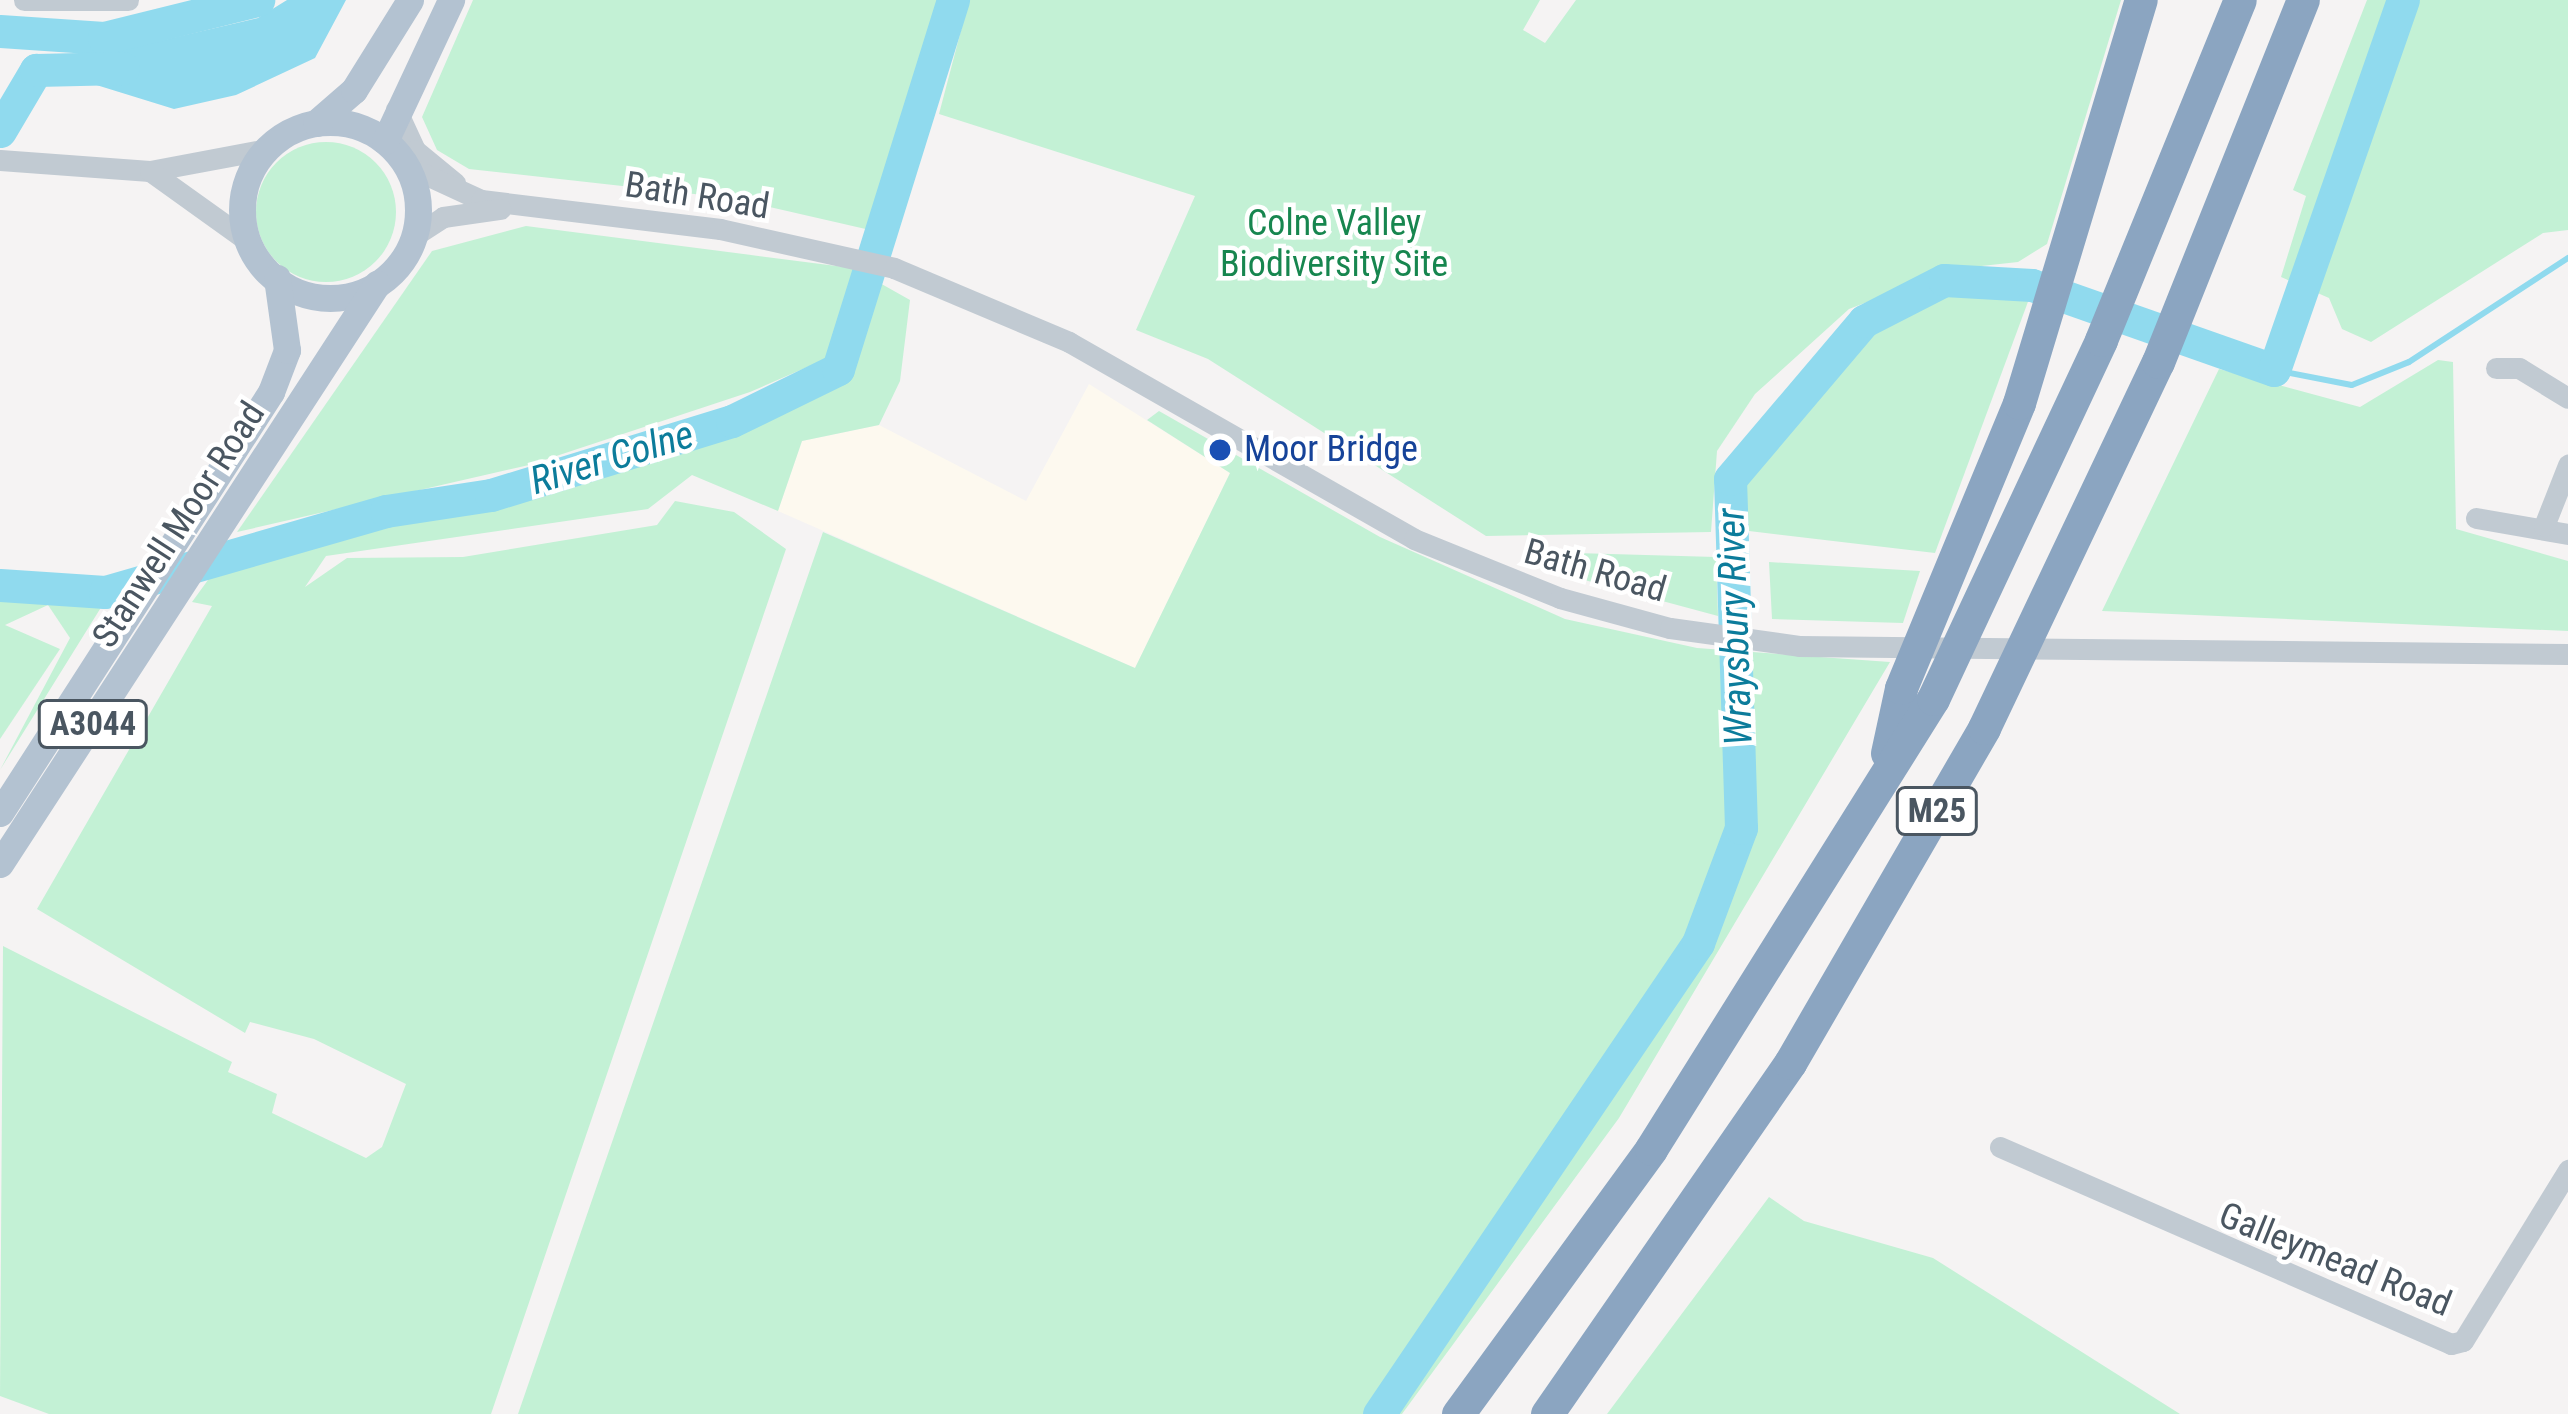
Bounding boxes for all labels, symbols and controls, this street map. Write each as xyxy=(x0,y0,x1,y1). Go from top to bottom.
street label: Bath Road xyxy=(622,163,772,229)
park label: Colne Valley Biodiversity Site xyxy=(1220,201,1448,286)
street label: Stanwell Moor Road xyxy=(84,394,274,656)
water label: River Colne xyxy=(525,411,699,505)
place label: Moor Bridge xyxy=(1244,428,1418,472)
marker: Moor Bridge xyxy=(1207,437,1233,463)
water label: Wraysbury River xyxy=(1707,508,1763,746)
street label: Bath Road xyxy=(1519,530,1671,612)
road number: A3044 xyxy=(36,697,150,751)
road number: M25 xyxy=(1895,784,1979,838)
street label: Galleymead Road xyxy=(2213,1194,2457,1326)

